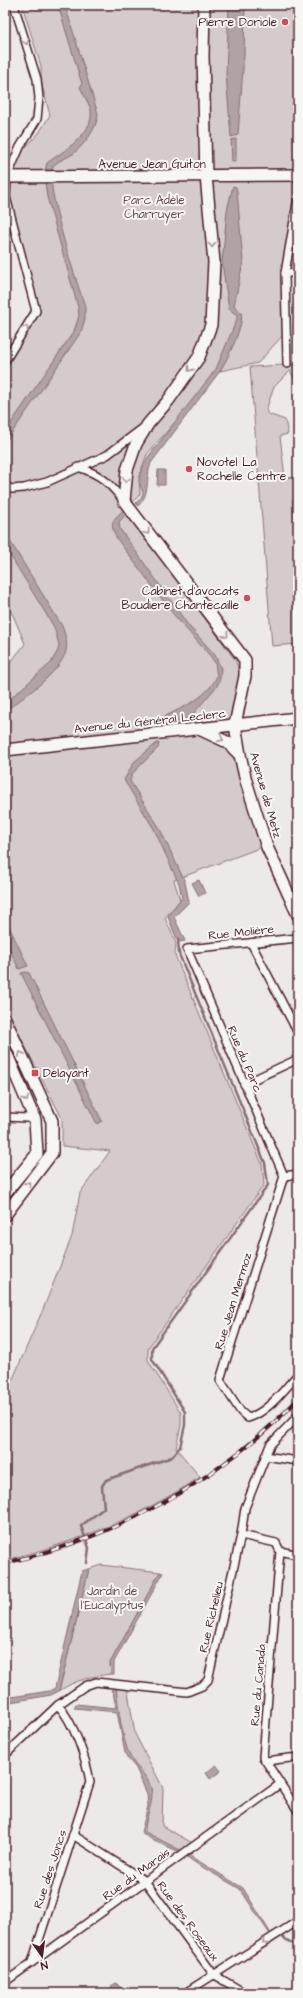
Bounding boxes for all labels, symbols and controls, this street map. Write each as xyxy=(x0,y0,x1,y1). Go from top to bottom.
place label: Pierre Doriole xyxy=(198,14,277,31)
marker: Pierre Doriole xyxy=(280,17,290,27)
one-way arrow xyxy=(21,39,29,46)
street label: Avenue Jean Guiton xyxy=(98,156,206,173)
park label: Parc Adèle Charruyer xyxy=(123,192,185,224)
one-way arrow xyxy=(208,242,217,248)
one-way arrow xyxy=(21,325,29,332)
one-way arrow xyxy=(188,365,195,372)
place label: Novotel La Rochelle Centre xyxy=(197,454,287,485)
marker: Novotel La Rochelle Centre xyxy=(184,464,194,474)
one-way arrow xyxy=(122,477,131,483)
one-way arrow xyxy=(142,528,150,535)
place label: Cabinet d'avocats Boudiere Chantecaille xyxy=(122,583,240,614)
marker: Cabinet d'avocats Boudiere Chantecaille xyxy=(242,593,252,603)
one-way arrow xyxy=(221,631,228,638)
street label: Avenue du Général Leclerc xyxy=(73,705,227,738)
one-way arrow xyxy=(217,734,225,742)
street label: Avenue de Metz xyxy=(245,750,286,840)
street label: Rue Molière xyxy=(207,921,275,944)
street label: Rue du Parc xyxy=(223,1023,266,1096)
one-way arrow xyxy=(18,1051,26,1059)
place label: Delayant xyxy=(43,1065,89,1083)
marker: Delayant xyxy=(30,1068,40,1078)
one-way arrow xyxy=(21,1095,29,1102)
one-way arrow xyxy=(24,1181,31,1188)
street label: Rue Jean Mermoz xyxy=(211,1250,256,1352)
street label: Rue Richelieu xyxy=(195,1580,228,1654)
park label: Jardin de l'Eucalyptus xyxy=(81,1583,143,1615)
street label: Rue du Canada xyxy=(246,1643,271,1727)
street label: Rue des Joncs xyxy=(30,1827,71,1911)
street label: Rue du Marais xyxy=(99,1844,173,1905)
street label: Rue des Roseaux xyxy=(153,1878,223,1965)
north arrow xyxy=(22,1936,62,1976)
one-way arrow xyxy=(262,1938,269,1945)
text: N xyxy=(39,1957,49,1973)

